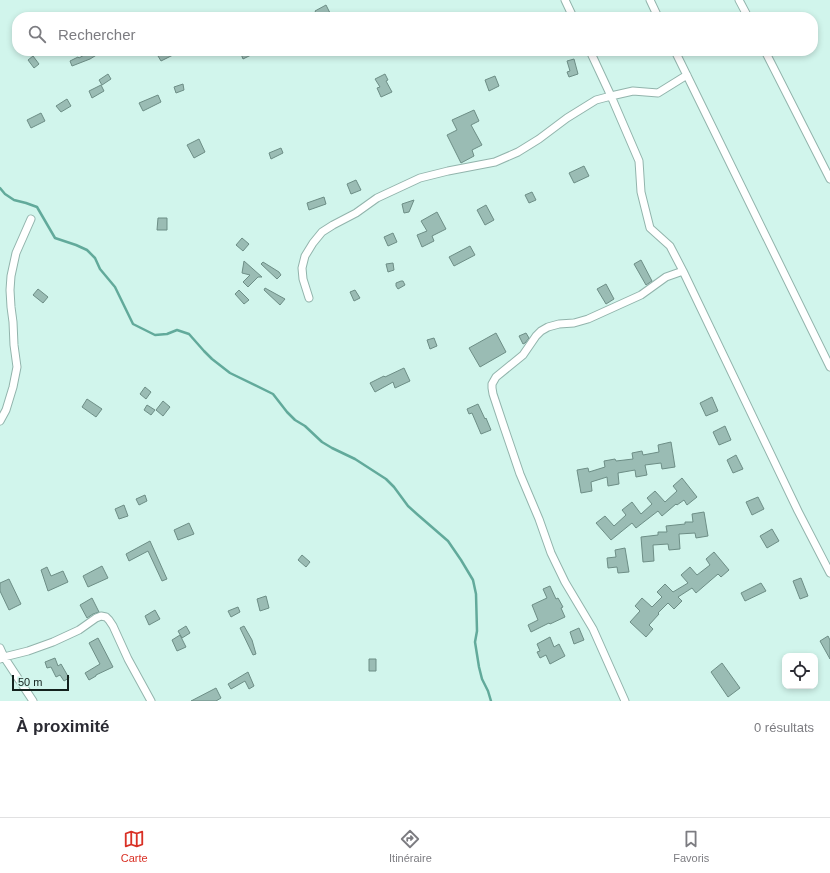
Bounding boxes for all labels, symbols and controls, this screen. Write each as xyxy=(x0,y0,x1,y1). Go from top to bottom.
search box xyxy=(12,12,818,56)
icon: search xyxy=(26,23,48,45)
text: Rechercher xyxy=(58,26,136,43)
map controls xyxy=(782,653,818,689)
button: locate xyxy=(782,653,818,689)
scale bar xyxy=(12,673,69,692)
text: 50 m xyxy=(18,676,42,688)
text: À proximité xyxy=(16,717,110,736)
text: 0 résultats xyxy=(754,720,814,735)
tab: Carte xyxy=(121,828,148,864)
tab: Itinéraire xyxy=(389,828,432,864)
tab: Favoris xyxy=(673,828,709,864)

